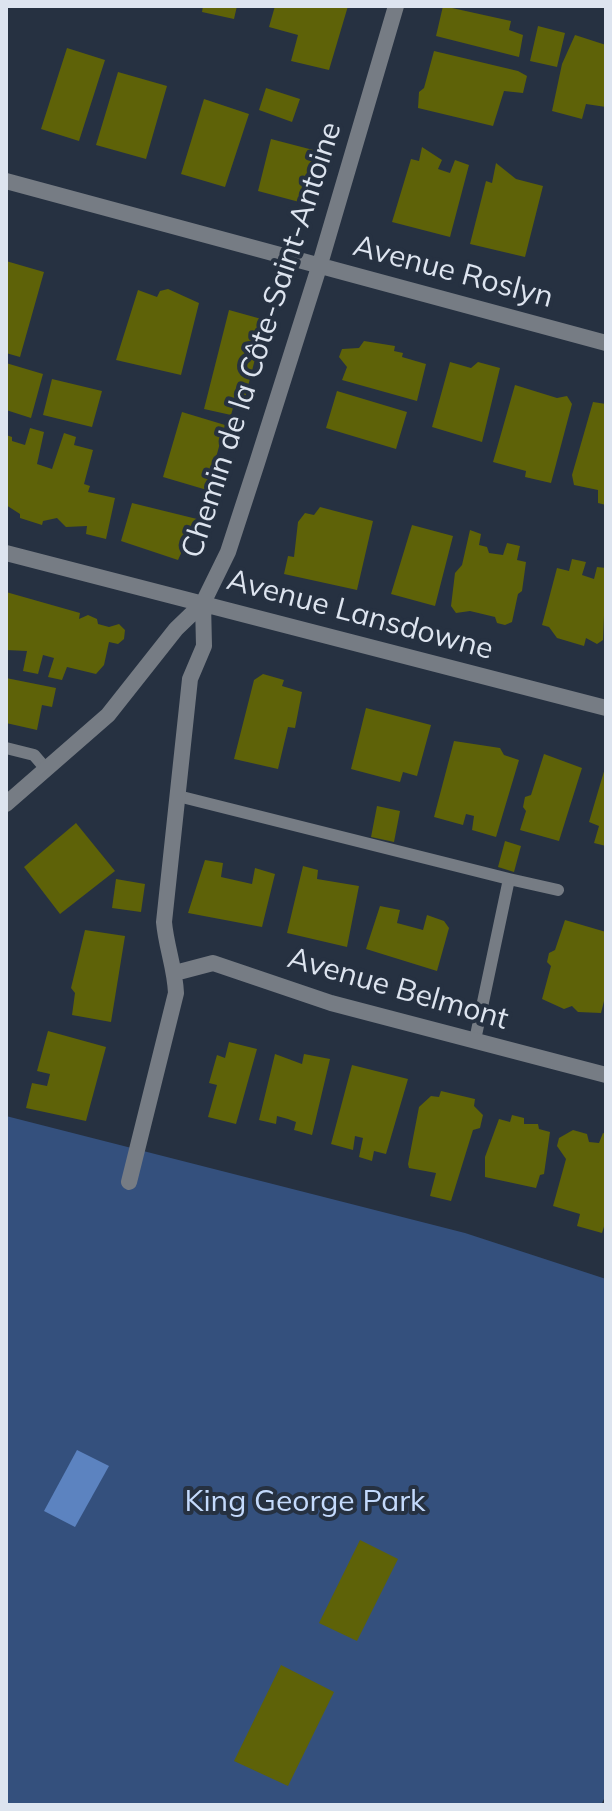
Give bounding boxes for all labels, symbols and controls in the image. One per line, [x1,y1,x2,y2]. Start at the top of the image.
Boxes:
street label: Chemin de la Côte-Saint-Antoine [174,118,350,562]
street label: Avenue Roslyn [349,228,557,316]
street label: Avenue Lansdowne [223,562,497,668]
street label: Avenue Belmont [284,940,512,1038]
park label: King George Park [184,1484,426,1520]

